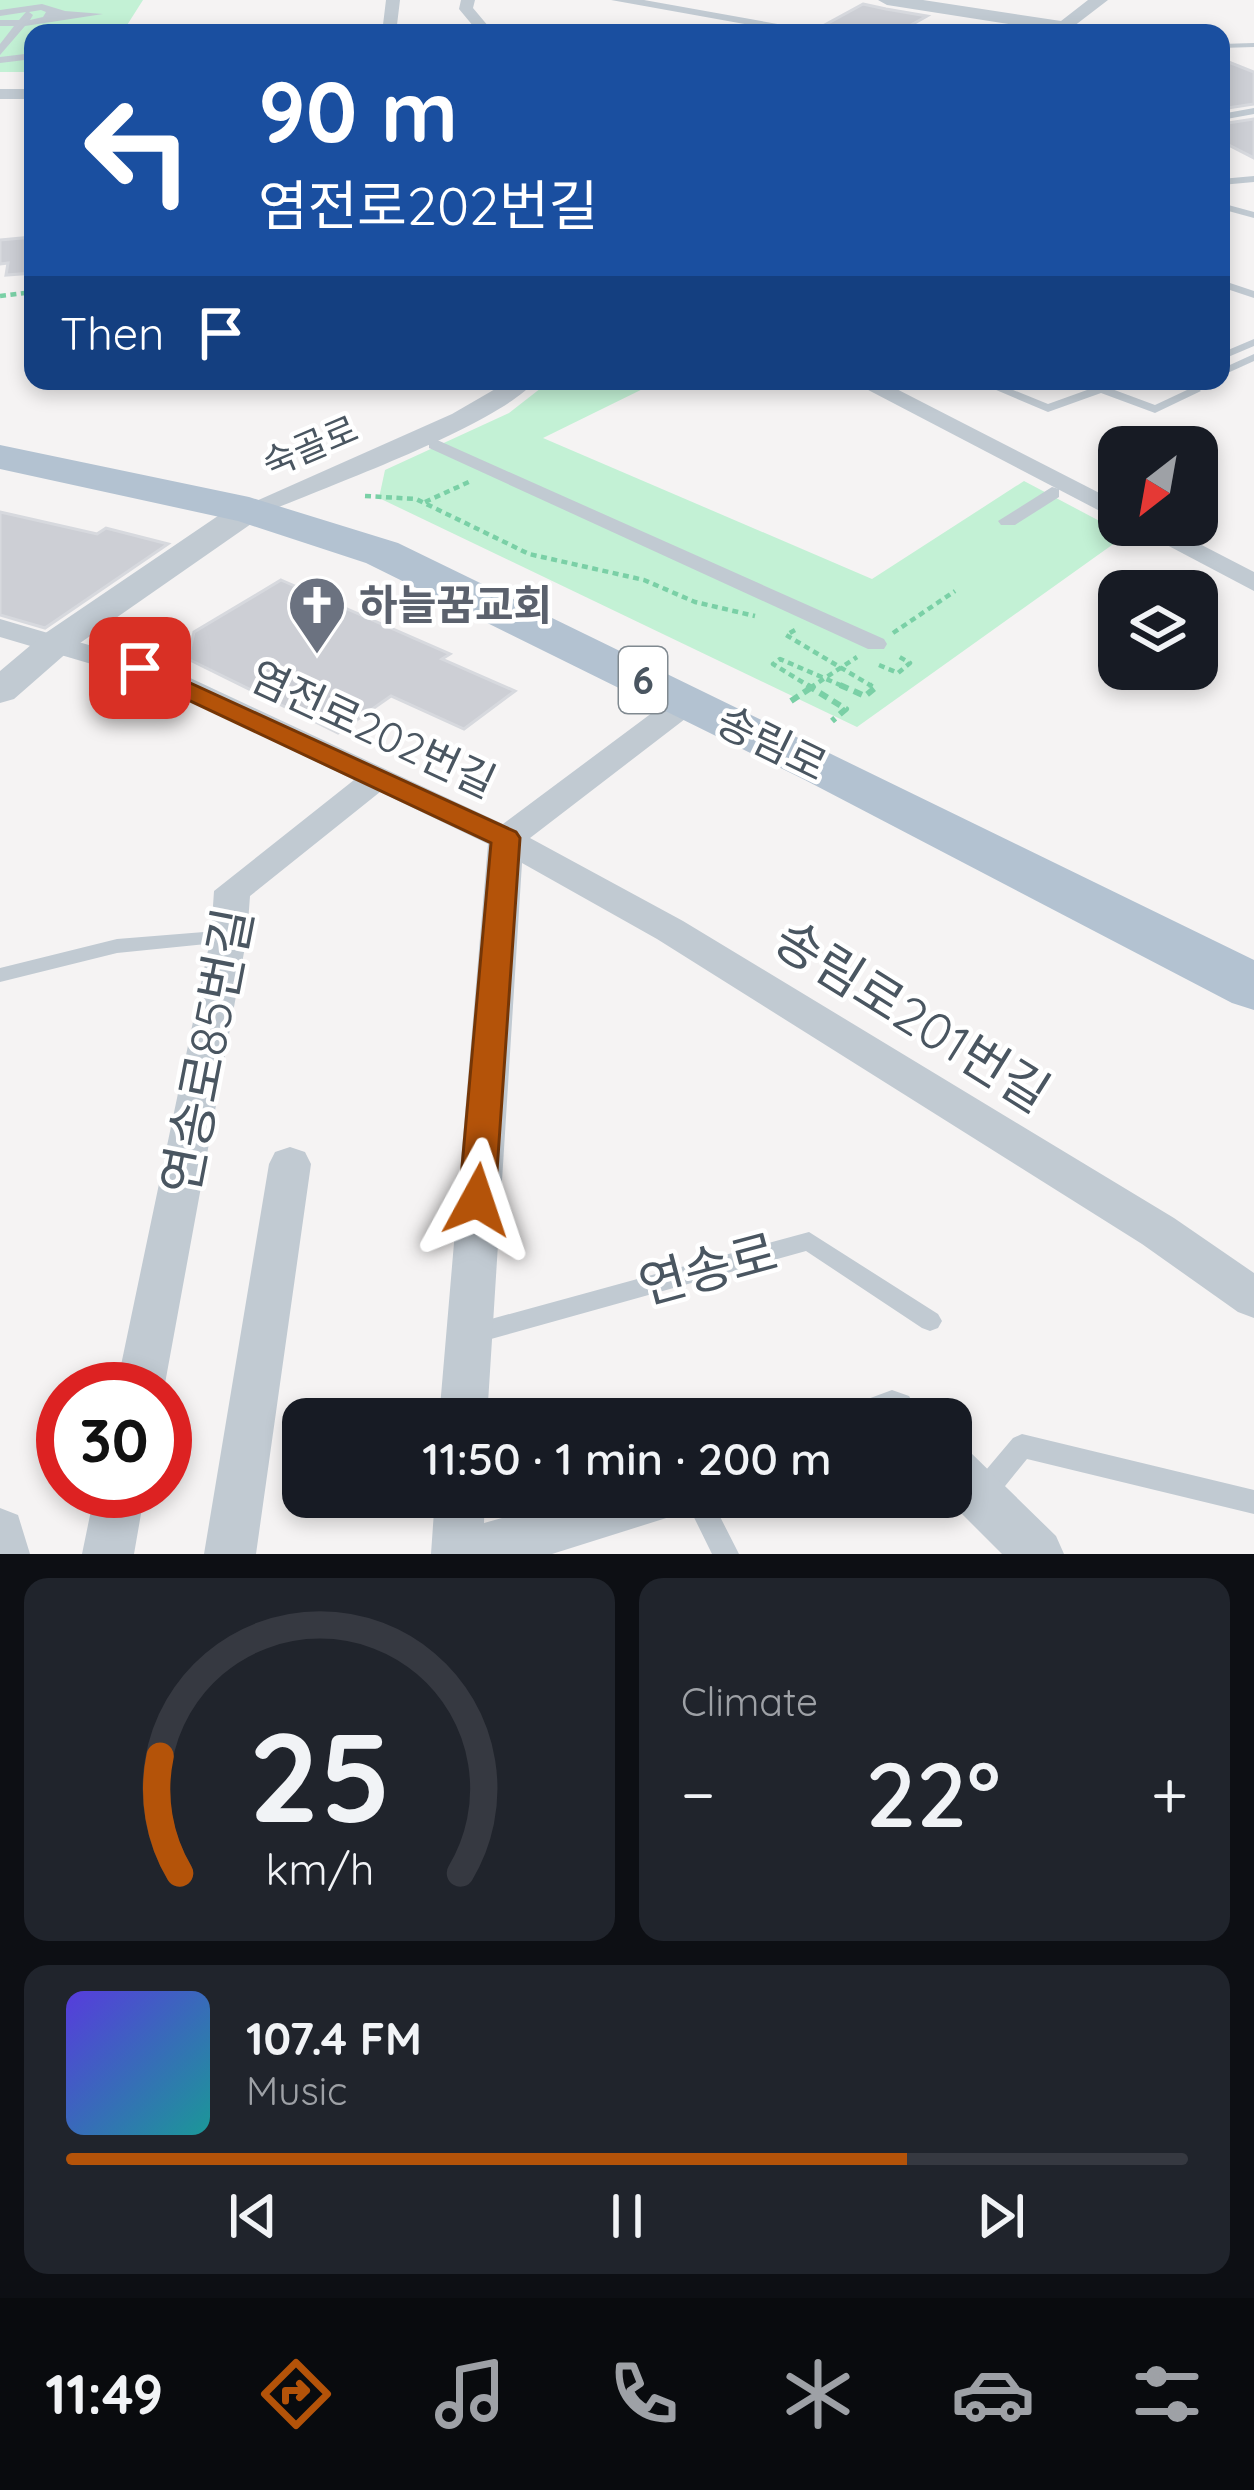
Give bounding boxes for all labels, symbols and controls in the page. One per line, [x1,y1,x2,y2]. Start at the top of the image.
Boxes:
text: 90 m [258,58,458,163]
icon: left [60,72,216,228]
text: 염전로202번길 [258,171,598,239]
icon: arrive [188,300,254,366]
text: Then [60,305,164,361]
street label: 숙골로 [255,405,364,486]
north arrow [1098,426,1218,546]
map controls [1098,426,1218,690]
button: layers [1098,570,1218,690]
church icon: 하늘꿈교회 [286,574,348,656]
place label: 하늘꿈교회 [359,578,552,631]
pin [89,617,191,719]
icon: arrive [107,635,173,701]
road number: 6 [619,647,667,713]
street label: 염전로202번길 [242,649,504,809]
street label: 송림로 [709,693,836,792]
street label: 연송로85번길 [147,902,265,1199]
street label: 송림로201번길 [763,905,1062,1125]
position arrow [414,1137,540,1263]
street label: 연송로 [631,1219,784,1317]
speed limit sign: 30 [36,1362,192,1518]
text: 11:50 · 1 min · 200 m [422,1430,832,1486]
text: Climate [681,1677,818,1726]
text: 25 [248,1697,391,1853]
text: 22° [866,1737,1001,1850]
text: − [681,1752,715,1835]
text: + [1151,1752,1188,1835]
text: km/h [265,1841,374,1895]
text: 107.4 FM [246,2010,422,2066]
text: Music [246,2066,347,2115]
icon: previous [220,2183,286,2249]
icon: pause [594,2183,660,2249]
icon: next [968,2183,1034,2249]
icon: directions [254,2352,338,2436]
icon: music [428,2352,512,2436]
icon: phone [602,2352,686,2436]
icon: climate [776,2352,860,2436]
icon: car [951,2352,1035,2436]
icon: filters [1125,2352,1209,2436]
text: 11:49 [45,2360,163,2428]

